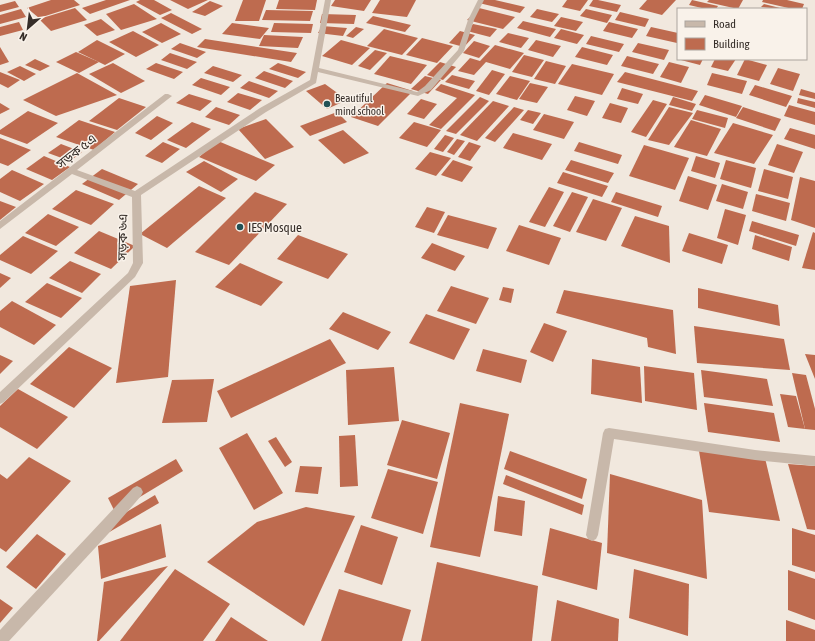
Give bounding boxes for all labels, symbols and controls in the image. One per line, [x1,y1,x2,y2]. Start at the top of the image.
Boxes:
north arrow [8,8,48,48]
legend [677,8,807,60]
text: Road [713,17,736,31]
text: N [18,30,29,44]
text: Building [713,37,751,51]
place label: Beautiful mind school [335,92,384,117]
marker: Beautiful mind school [322,99,332,109]
street label: সড়ক ৫এ [52,131,99,172]
street label: সড়ক ৬এ [115,213,130,262]
place label: IES Mosque [248,220,302,235]
marker: IES Mosque [235,222,245,232]

